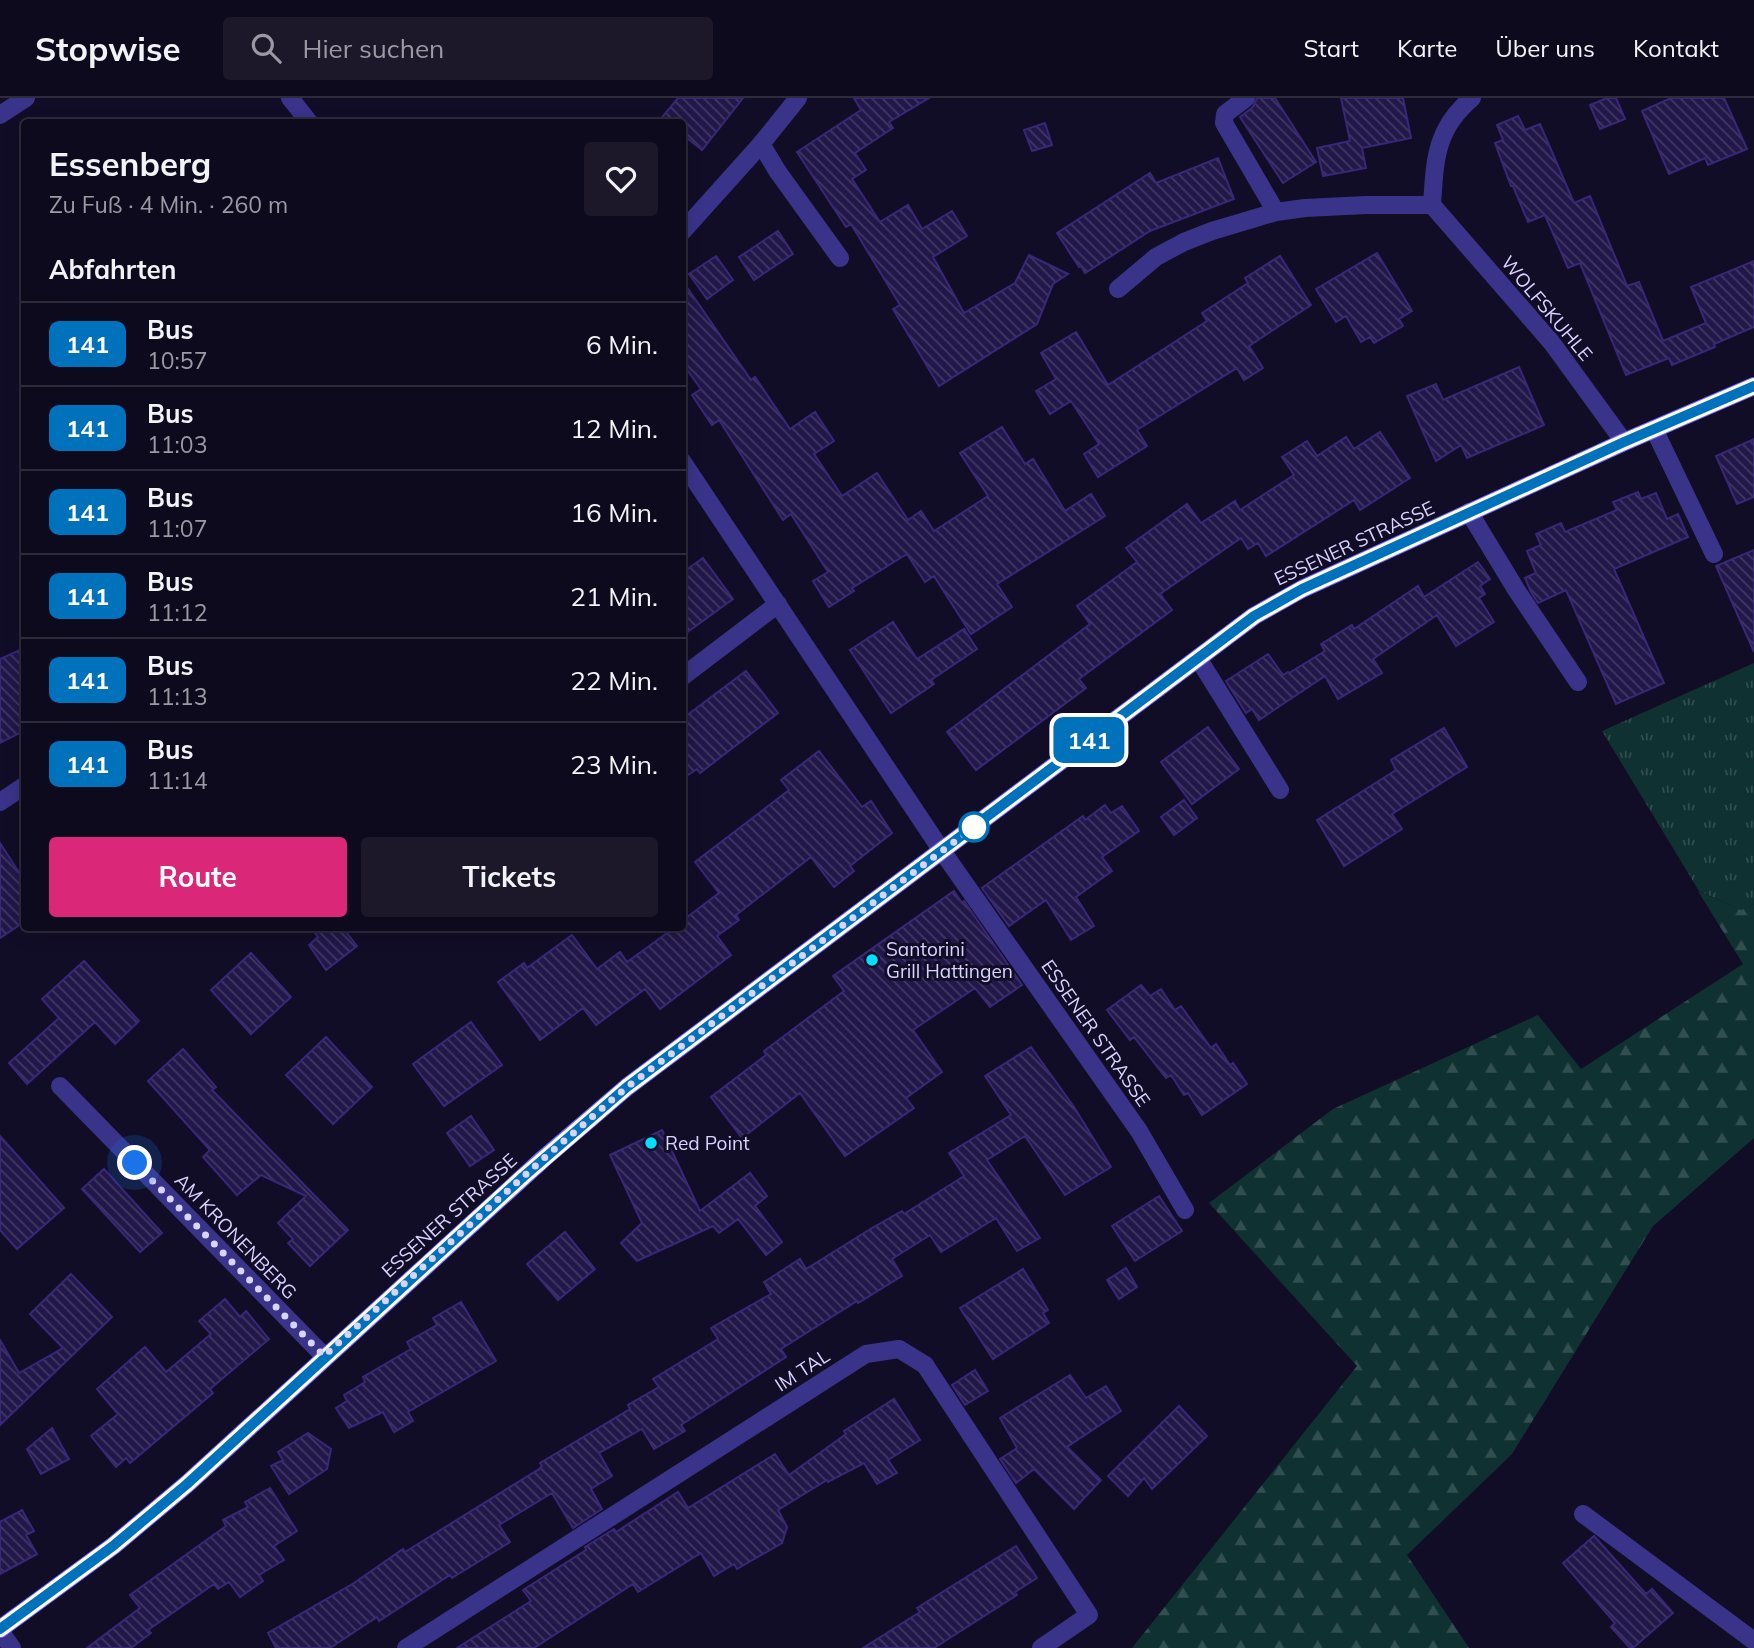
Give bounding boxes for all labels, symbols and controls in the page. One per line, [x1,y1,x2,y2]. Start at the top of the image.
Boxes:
search box [223,17,713,80]
text: Stopwise [35,28,181,69]
icon: search [247,29,285,67]
text: Hier suchen [303,32,444,65]
text: Start [1303,33,1359,63]
text: Karte [1397,33,1457,63]
text: Über uns [1495,33,1595,63]
text: Kontakt [1633,33,1719,63]
button: heart [584,142,658,216]
text: Essenberg [49,143,211,184]
text: Zu Fuß · 4 Min. · 260 m [49,190,288,219]
street label: WOLFSKUHLE [1496,251,1598,365]
text: Abfahrten [49,253,176,286]
text: Bus [147,313,193,346]
text: 6 Min. [586,328,658,361]
text: 141 [66,329,109,359]
text: 10:57 [147,346,207,375]
text: Bus [147,397,193,430]
text: 12 Min. [570,412,658,445]
text: 141 [66,413,109,443]
text: 11:03 [147,430,207,459]
text: Bus [147,481,193,514]
street label: ESSENER STRASSE [1270,495,1438,591]
text: 16 Min. [570,496,658,529]
text: 141 [66,497,109,527]
text: 11:07 [147,514,207,543]
text: Bus [147,565,193,598]
text: 21 Min. [570,580,658,613]
text: 141 [66,581,109,611]
text: 11:12 [147,598,207,627]
text: Bus [147,649,193,682]
text: 22 Min. [570,664,658,697]
text: 141 [66,665,109,695]
text: 11:13 [147,682,207,711]
line badge: 141 [1049,717,1129,763]
text: 141 [1067,725,1111,755]
text: Bus [147,733,193,766]
text: 23 Min. [570,748,658,781]
text: 141 [66,749,109,779]
text: 11:14 [147,766,207,795]
unlabelled marker [959,812,989,842]
button: Route [49,837,347,917]
button: Tickets [361,837,658,917]
place label: Santorini Grill Hattingen [886,937,1013,983]
marker: Santorini Grill Hattingen [864,952,880,968]
street label: ESSENER STRASSE [1036,955,1156,1111]
place label: Red Point [665,1131,750,1155]
marker: Red Point [643,1135,659,1151]
your location [117,1145,152,1180]
street label: ESSENER STRASSE [376,1148,522,1282]
street label: AM KRONENBERG [170,1168,302,1304]
street label: IM TAL [770,1343,834,1397]

